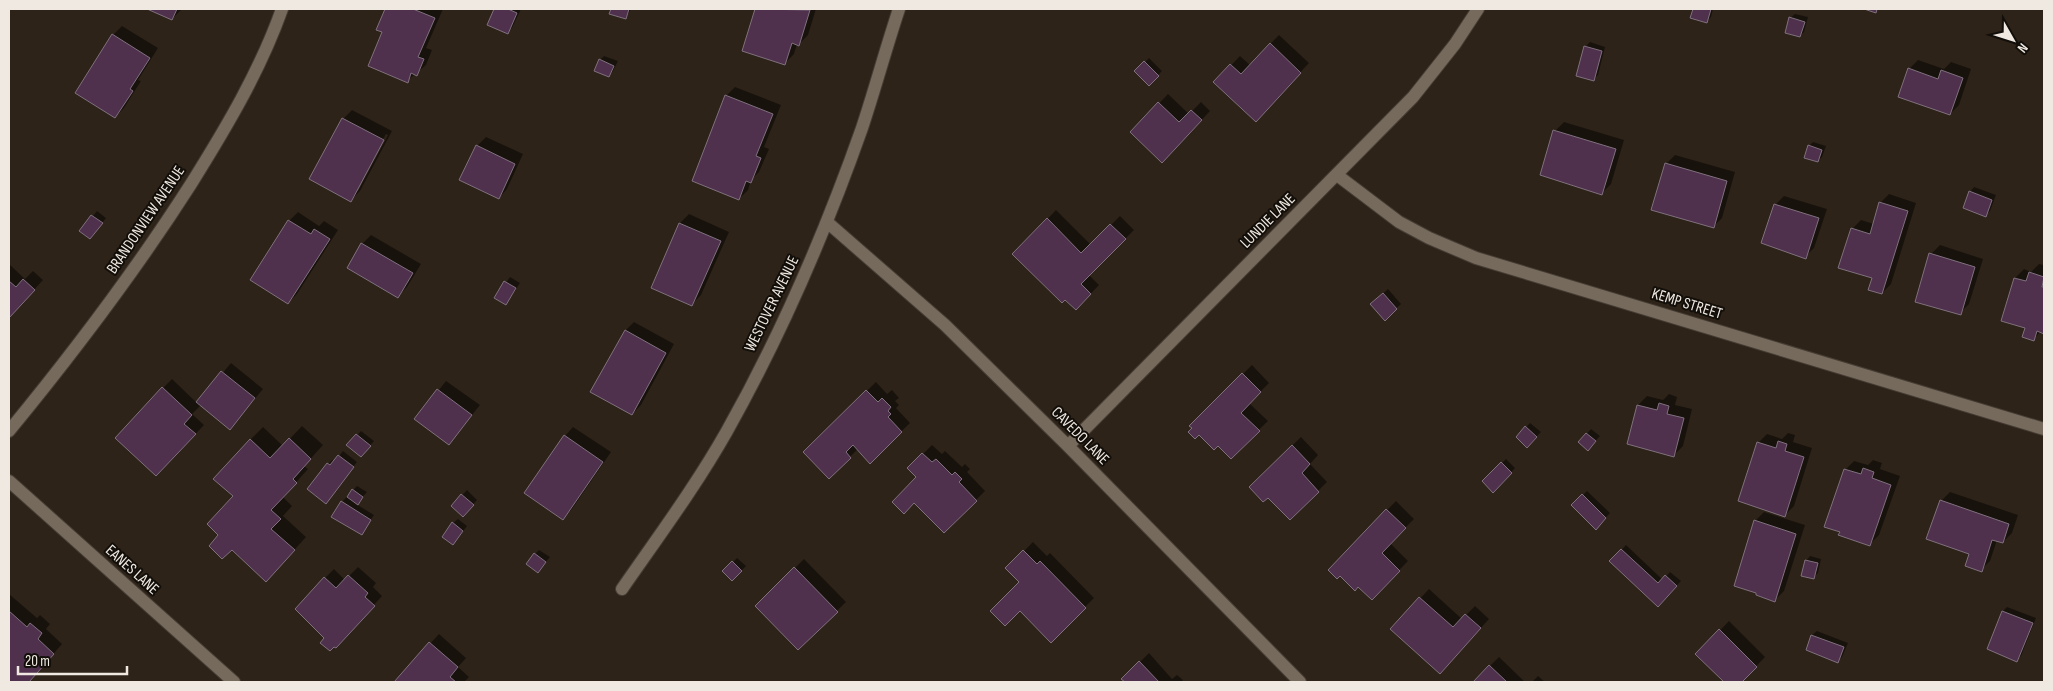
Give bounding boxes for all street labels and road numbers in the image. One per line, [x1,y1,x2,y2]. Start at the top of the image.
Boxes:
street label: BRANDONVIEW AVENUE [103,162,189,278]
street label: LUNDIE LANE [1237,190,1299,252]
street label: WESTOVER AVENUE [741,253,803,355]
street label: KEMP STREET [1649,284,1725,324]
street label: CAVEDO LANE [1047,403,1113,469]
street label: EANES LANE [101,541,163,599]

